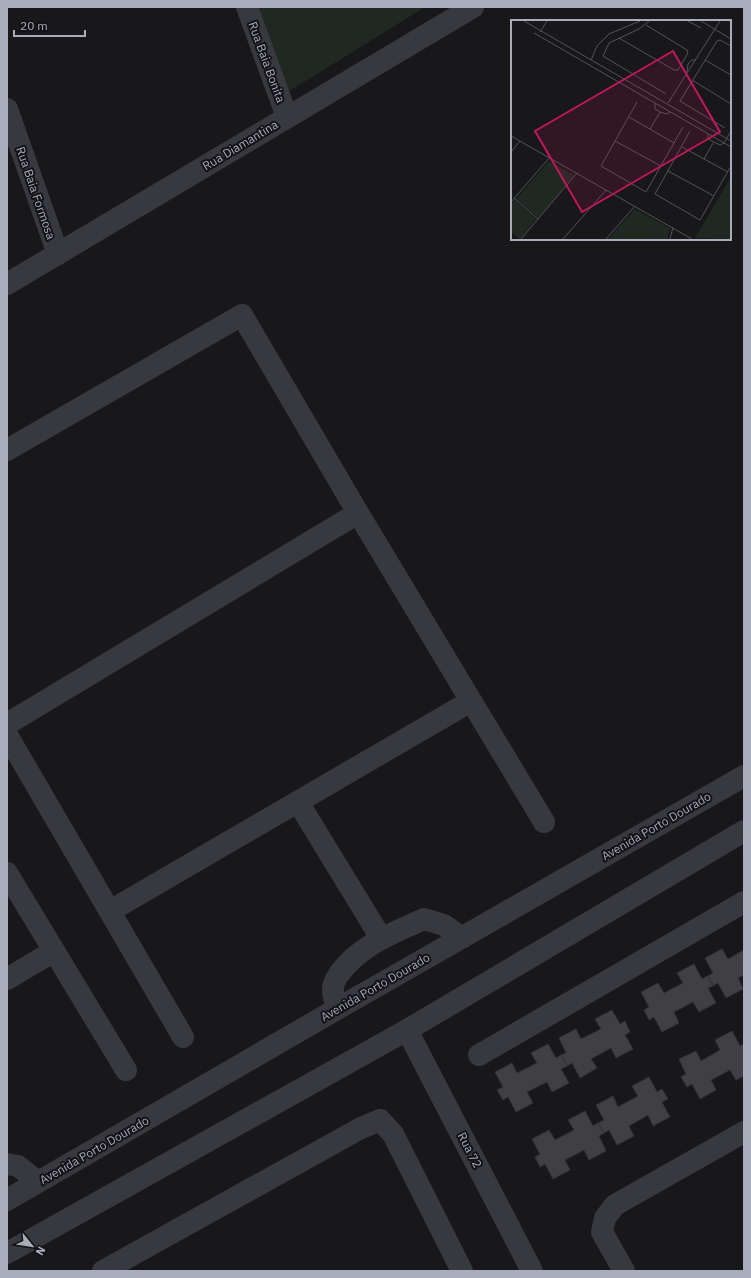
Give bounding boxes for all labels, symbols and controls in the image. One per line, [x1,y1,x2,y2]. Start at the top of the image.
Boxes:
scale bar [14,12,85,38]
text: 20 m [20,18,48,33]
street label: Rua Baia Bonita [245,19,289,105]
inset map [511,20,731,240]
street label: Rua Diamantina [200,116,281,173]
street label: Rua Baia Formosa [13,145,59,242]
street label: Avenida Porto Dourado [599,788,714,863]
street label: Avenida Porto Dourado [318,949,433,1024]
street label: Avenida Porto Dourado [37,1112,152,1187]
street label: Rua 72 [455,1130,485,1170]
north arrow [12,1226,52,1266]
text: N [33,1244,49,1258]

